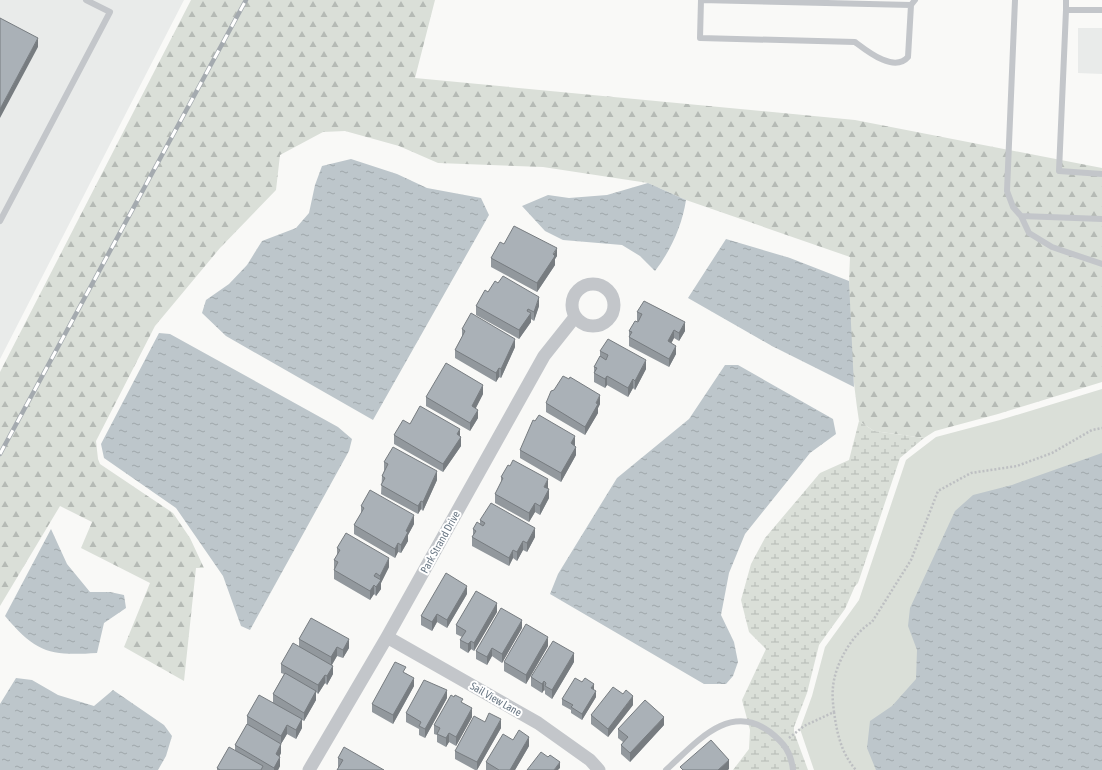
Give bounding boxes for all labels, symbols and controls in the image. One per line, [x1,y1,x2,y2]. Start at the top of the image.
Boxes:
street label: Park Strand Drive [418,509,462,575]
street label: Sail View Lane [468,679,524,719]

